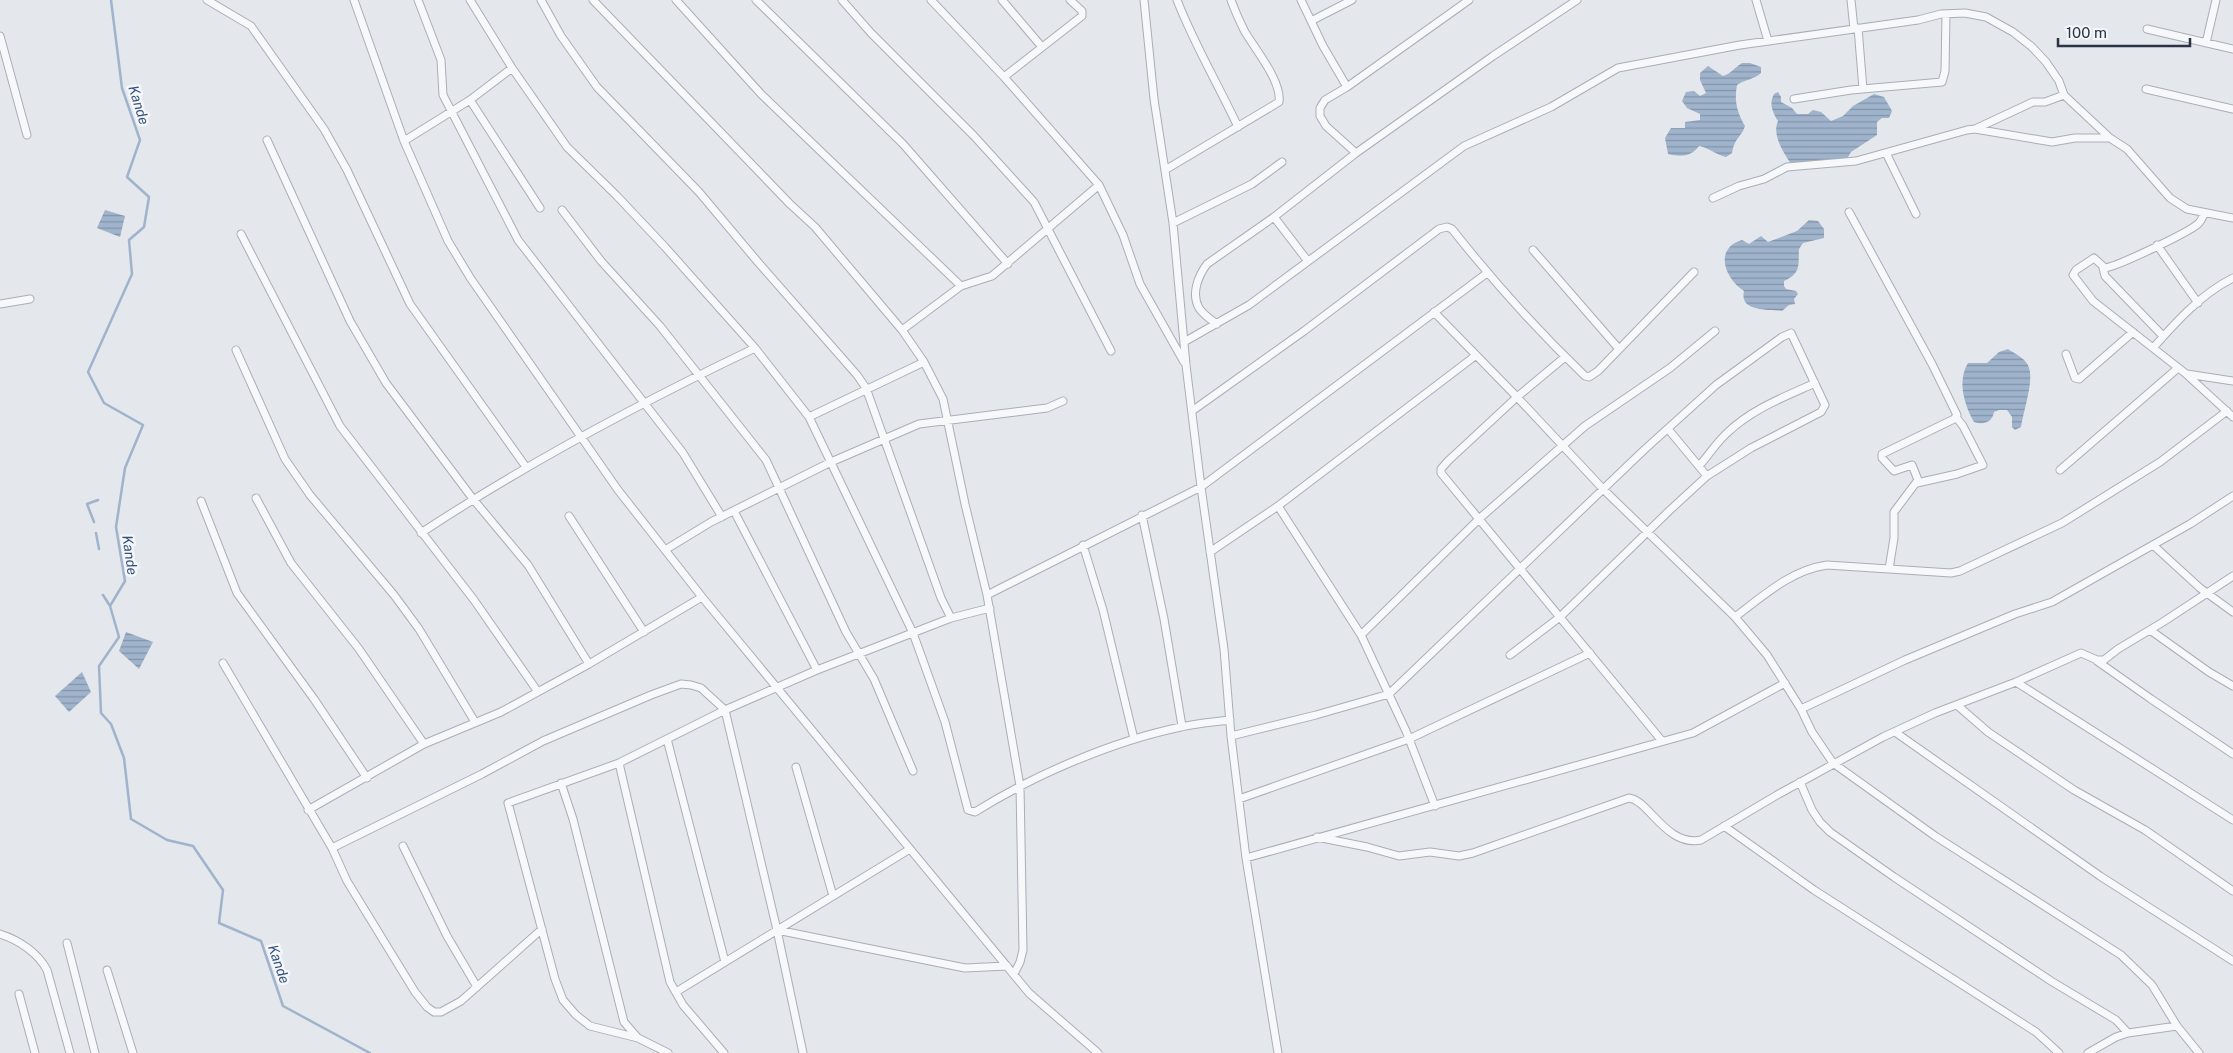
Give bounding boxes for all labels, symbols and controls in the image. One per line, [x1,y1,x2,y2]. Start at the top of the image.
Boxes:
scale bar [2058,15,2190,47]
text: 100 m [2066,24,2107,41]
water label: Kande [125,84,153,127]
water label: Kande [119,534,141,576]
water label: Kande [265,942,293,986]

